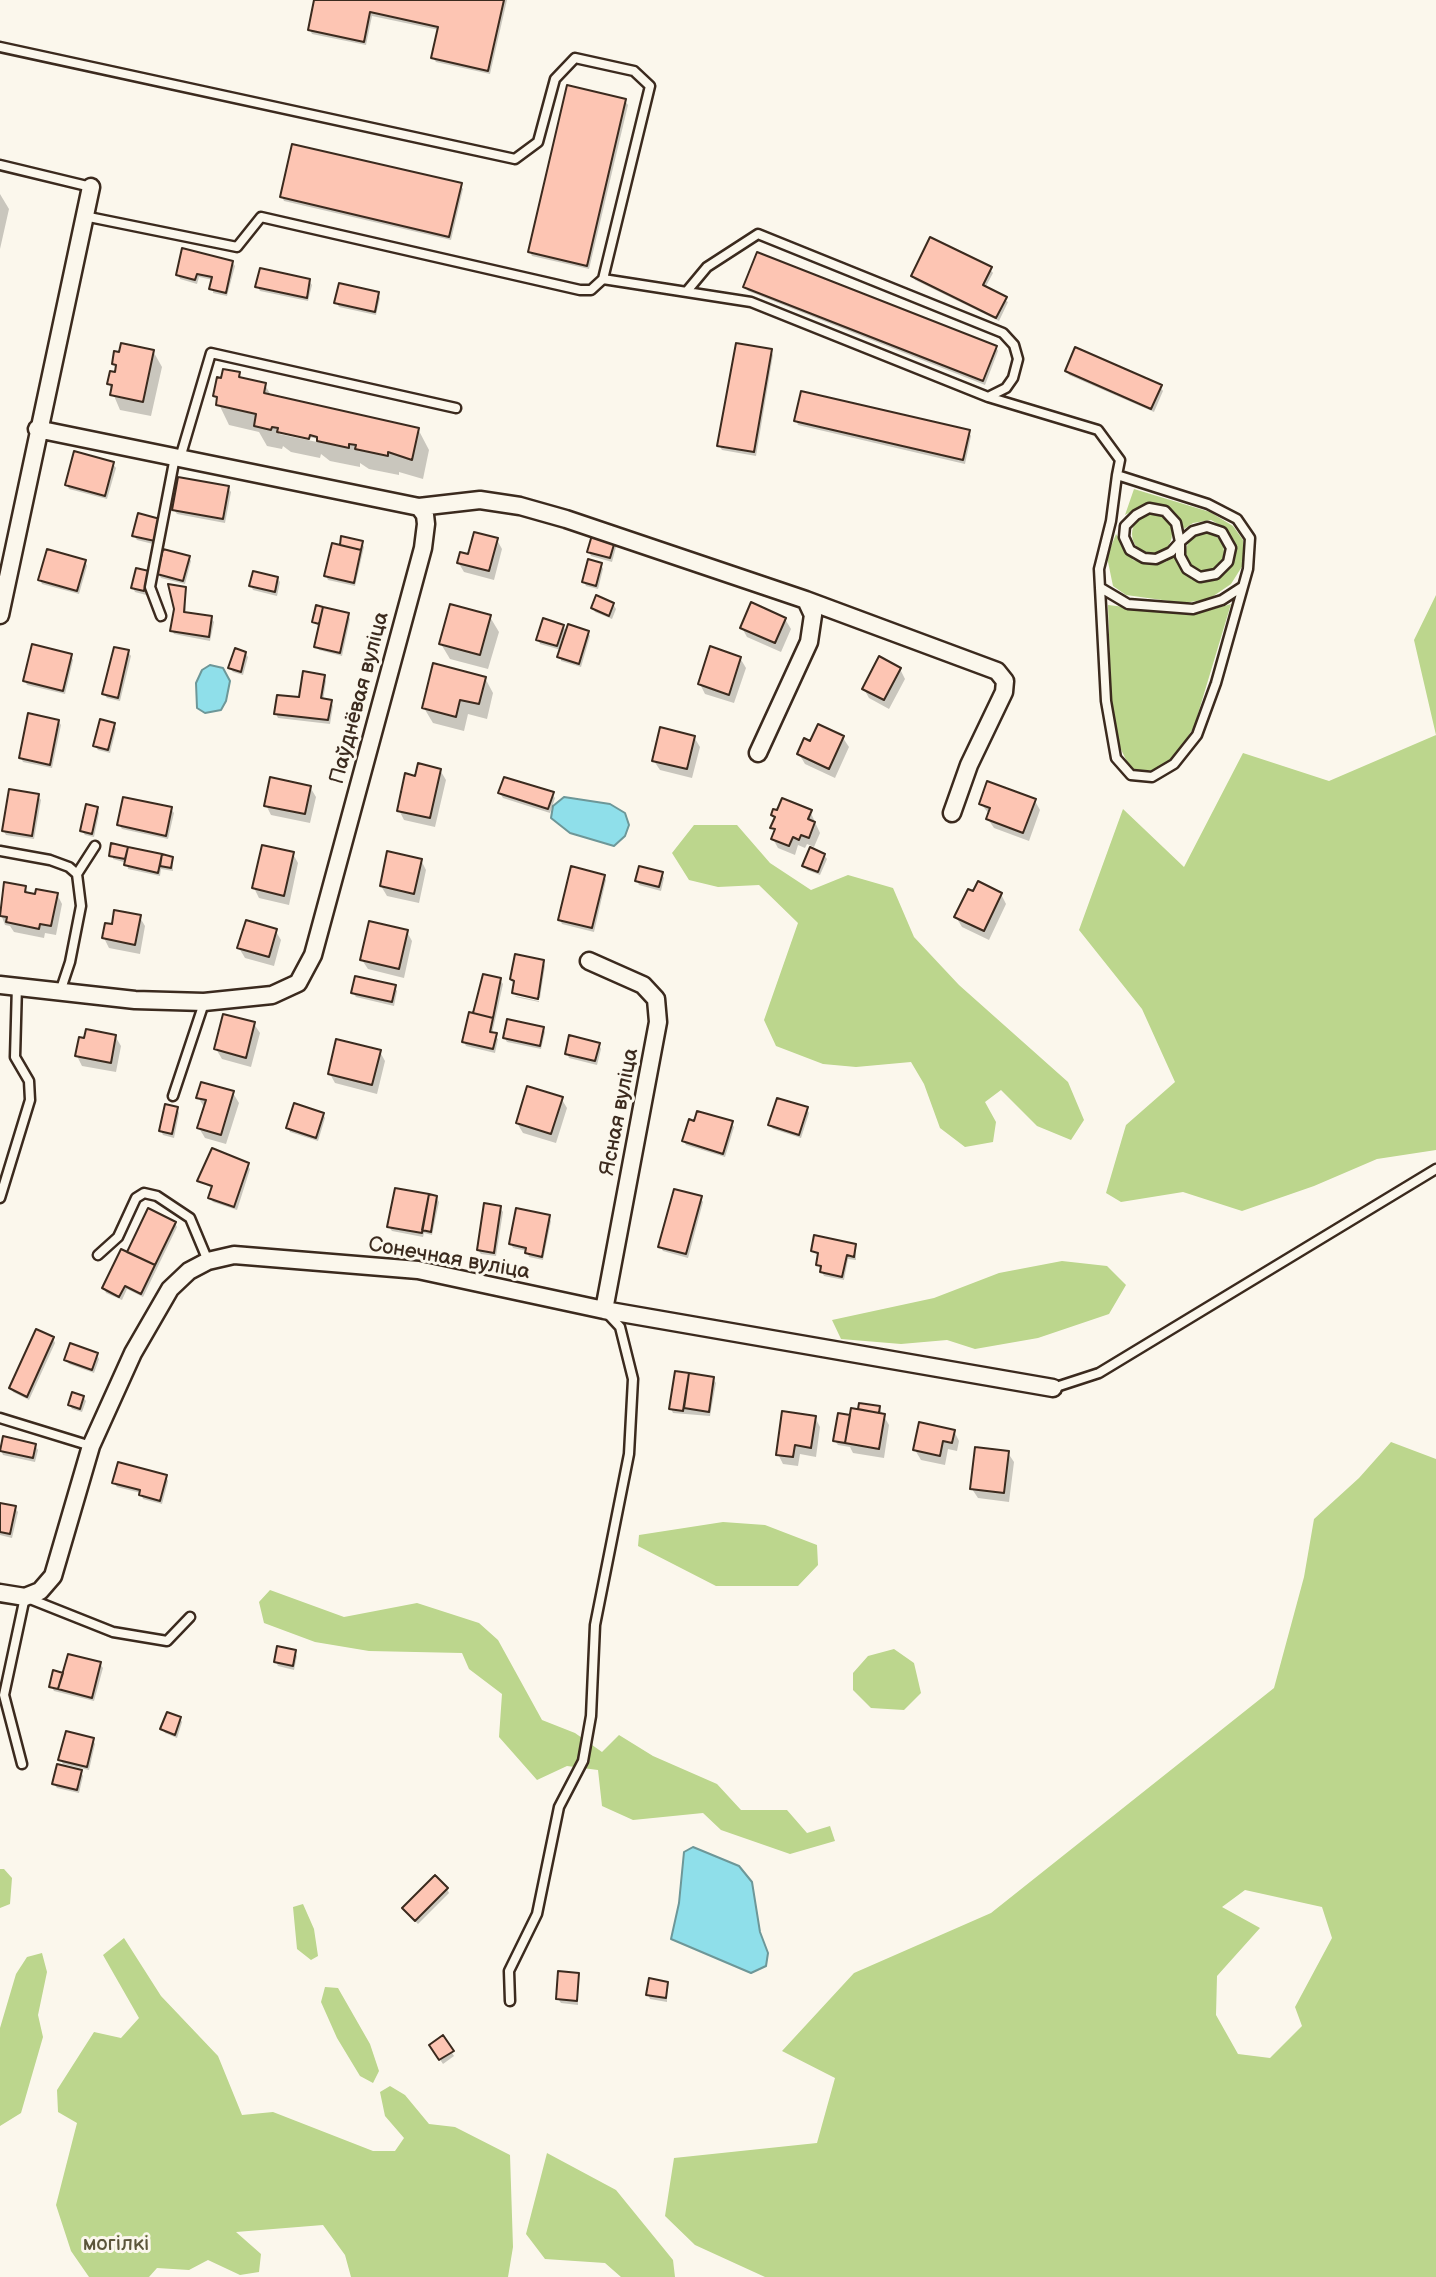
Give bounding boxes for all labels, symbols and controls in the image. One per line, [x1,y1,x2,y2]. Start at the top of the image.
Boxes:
street label: Паўднёвая вуліца [325,609,395,787]
street label: Ясная вуліца [595,1046,645,1178]
street label: Сонечная вуліца [366,1232,532,1286]
park label: могілкі [83,2232,149,2258]

